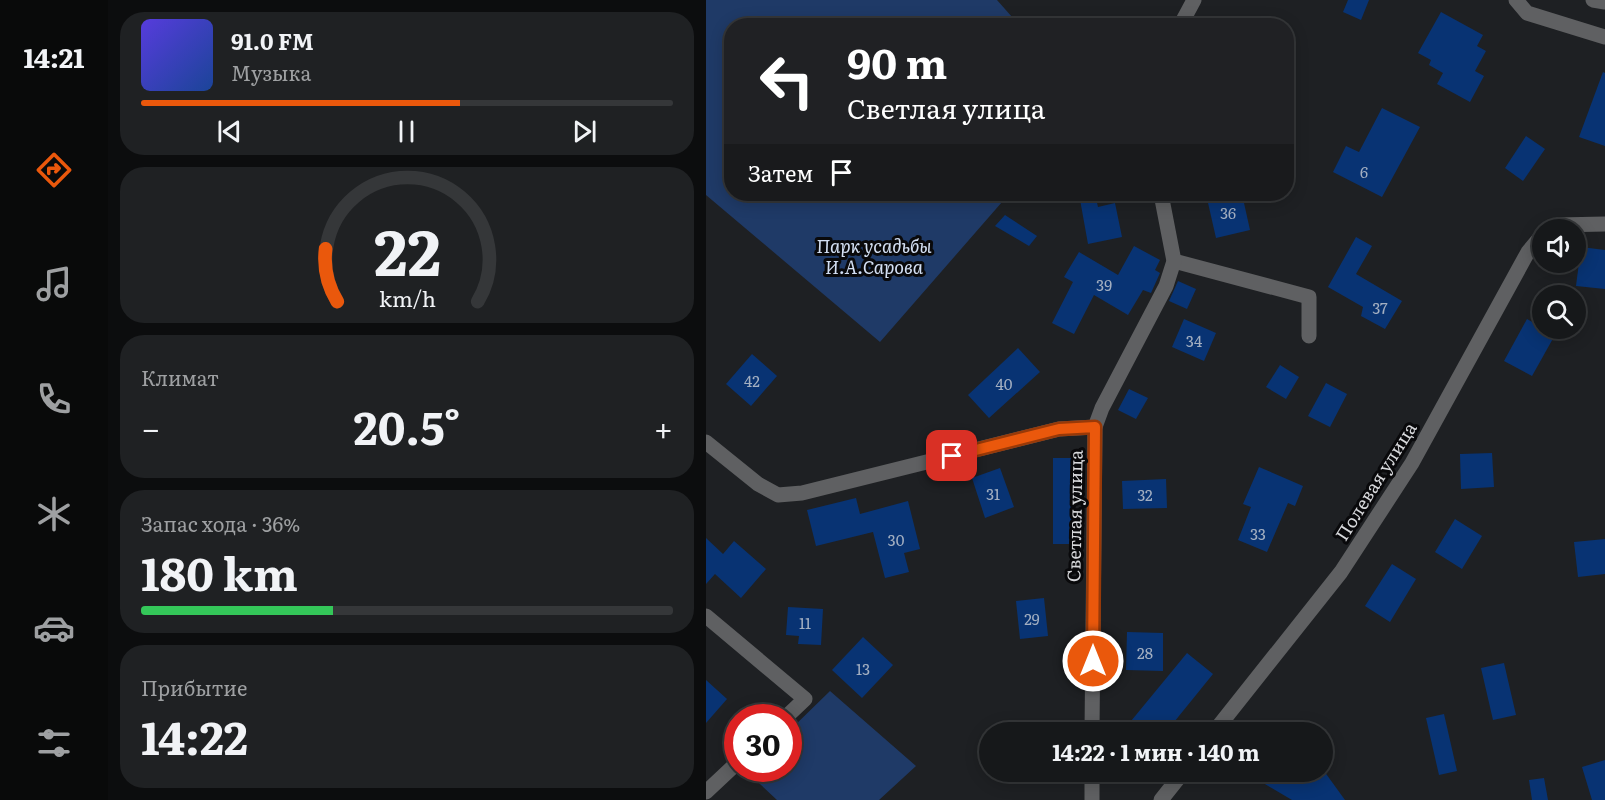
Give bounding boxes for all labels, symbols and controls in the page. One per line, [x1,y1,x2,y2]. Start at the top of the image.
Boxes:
text: 91.0 FM [231,24,314,57]
text: 90 m [847,30,947,92]
text: 14:21 [24,36,84,76]
icon: left [748,42,826,120]
text: Музыка [231,57,311,87]
text: Светлая улица [847,87,1045,127]
icon: previous [213,115,246,148]
icon: pause [390,115,423,148]
icon: next [568,115,601,148]
icon: directions [33,149,75,191]
text: Затем [748,156,813,189]
icon: arrive [825,156,858,189]
house number: 6 [1360,160,1368,183]
house number: 36 [1220,201,1236,224]
text: 22 [373,203,441,295]
map controls [1532,219,1586,339]
button: sound [1532,219,1586,273]
park label: Парк усадьбы И.А.Сарова [816,232,932,280]
icon: music [33,263,75,305]
house number: 39 [1096,273,1112,296]
text: km/h [378,282,436,314]
button: search [1532,285,1586,339]
house number: 37 [1372,296,1388,319]
house number: 34 [1186,329,1202,352]
text: Климат [141,362,219,392]
house number: 42 [744,369,760,392]
house number: 40 [996,372,1013,395]
icon: phone [33,378,75,420]
text: 20.5° [353,392,461,459]
text: − [141,402,160,451]
text: + [654,402,673,451]
street label: Полевая улица [1328,416,1423,546]
pin [926,430,977,481]
icon: arrive [935,439,968,472]
street label: Светлая улица [1059,449,1089,582]
house number: 31 [986,482,1000,505]
house number: 32 [1137,483,1153,506]
icon: climate [33,493,75,535]
text: Запас хода · 36% [141,508,300,538]
house number: 33 [1250,522,1266,545]
house number: 30 [888,528,905,551]
text: 180 km [141,538,298,605]
icon: car [33,607,75,649]
house number: 29 [1024,607,1040,630]
house number: 11 [799,611,811,634]
position arrow [1061,629,1125,693]
house number: 28 [1137,641,1153,664]
house number: 13 [856,657,870,680]
text: Прибытие [141,672,247,702]
text: 14:22 [141,702,248,769]
speed limit sign: 30 [724,704,802,782]
icon: filters [33,722,75,764]
text: 14:22 · 1 мин · 140 m [1052,735,1260,768]

